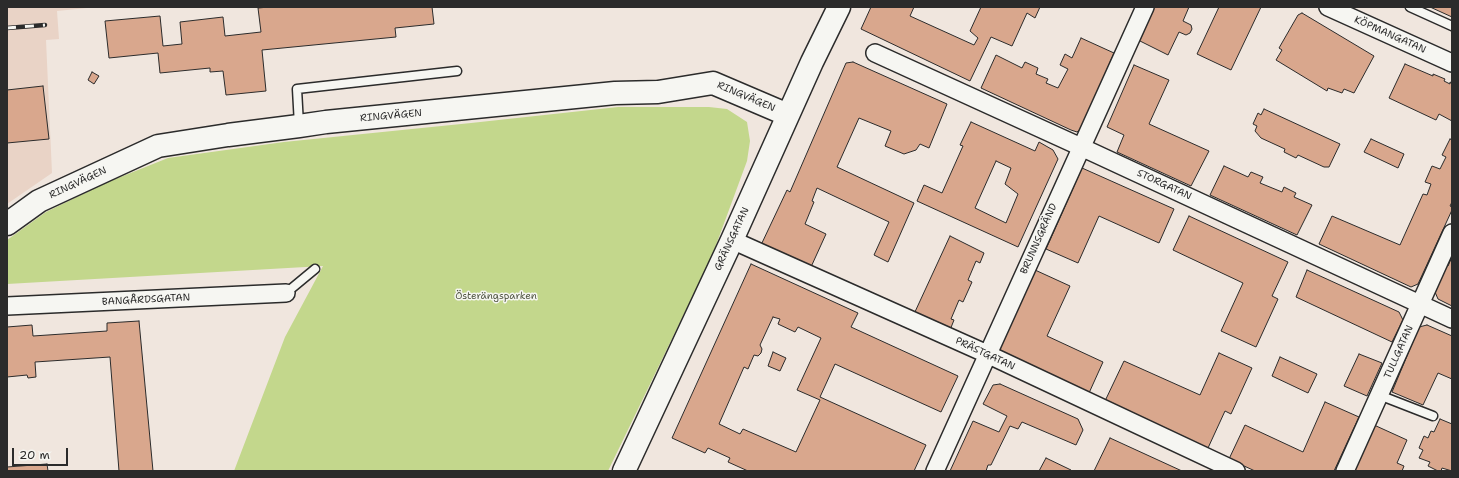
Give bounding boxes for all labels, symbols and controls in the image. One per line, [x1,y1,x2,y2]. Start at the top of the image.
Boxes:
street label: KÖPMANGATAN [1352,14,1428,56]
street label: RINGVÄGEN [715,79,777,115]
street label: RINGVÄGEN [360,107,422,125]
street label: RINGVÄGEN [47,164,109,202]
street label: STORGATAN [1135,167,1193,203]
street label: BRUNNSGRÄND [1018,202,1060,276]
street label: GRÄNSGATAN [712,205,752,273]
park label: Österängsparken [455,290,537,302]
street label: BANGÅRDSGATAN [101,292,191,308]
street label: TULLGATAN [1382,323,1416,381]
street label: PRÄSTGATAN [953,335,1017,373]
scale bar [14,440,70,466]
text: 20 m [19,447,50,463]

